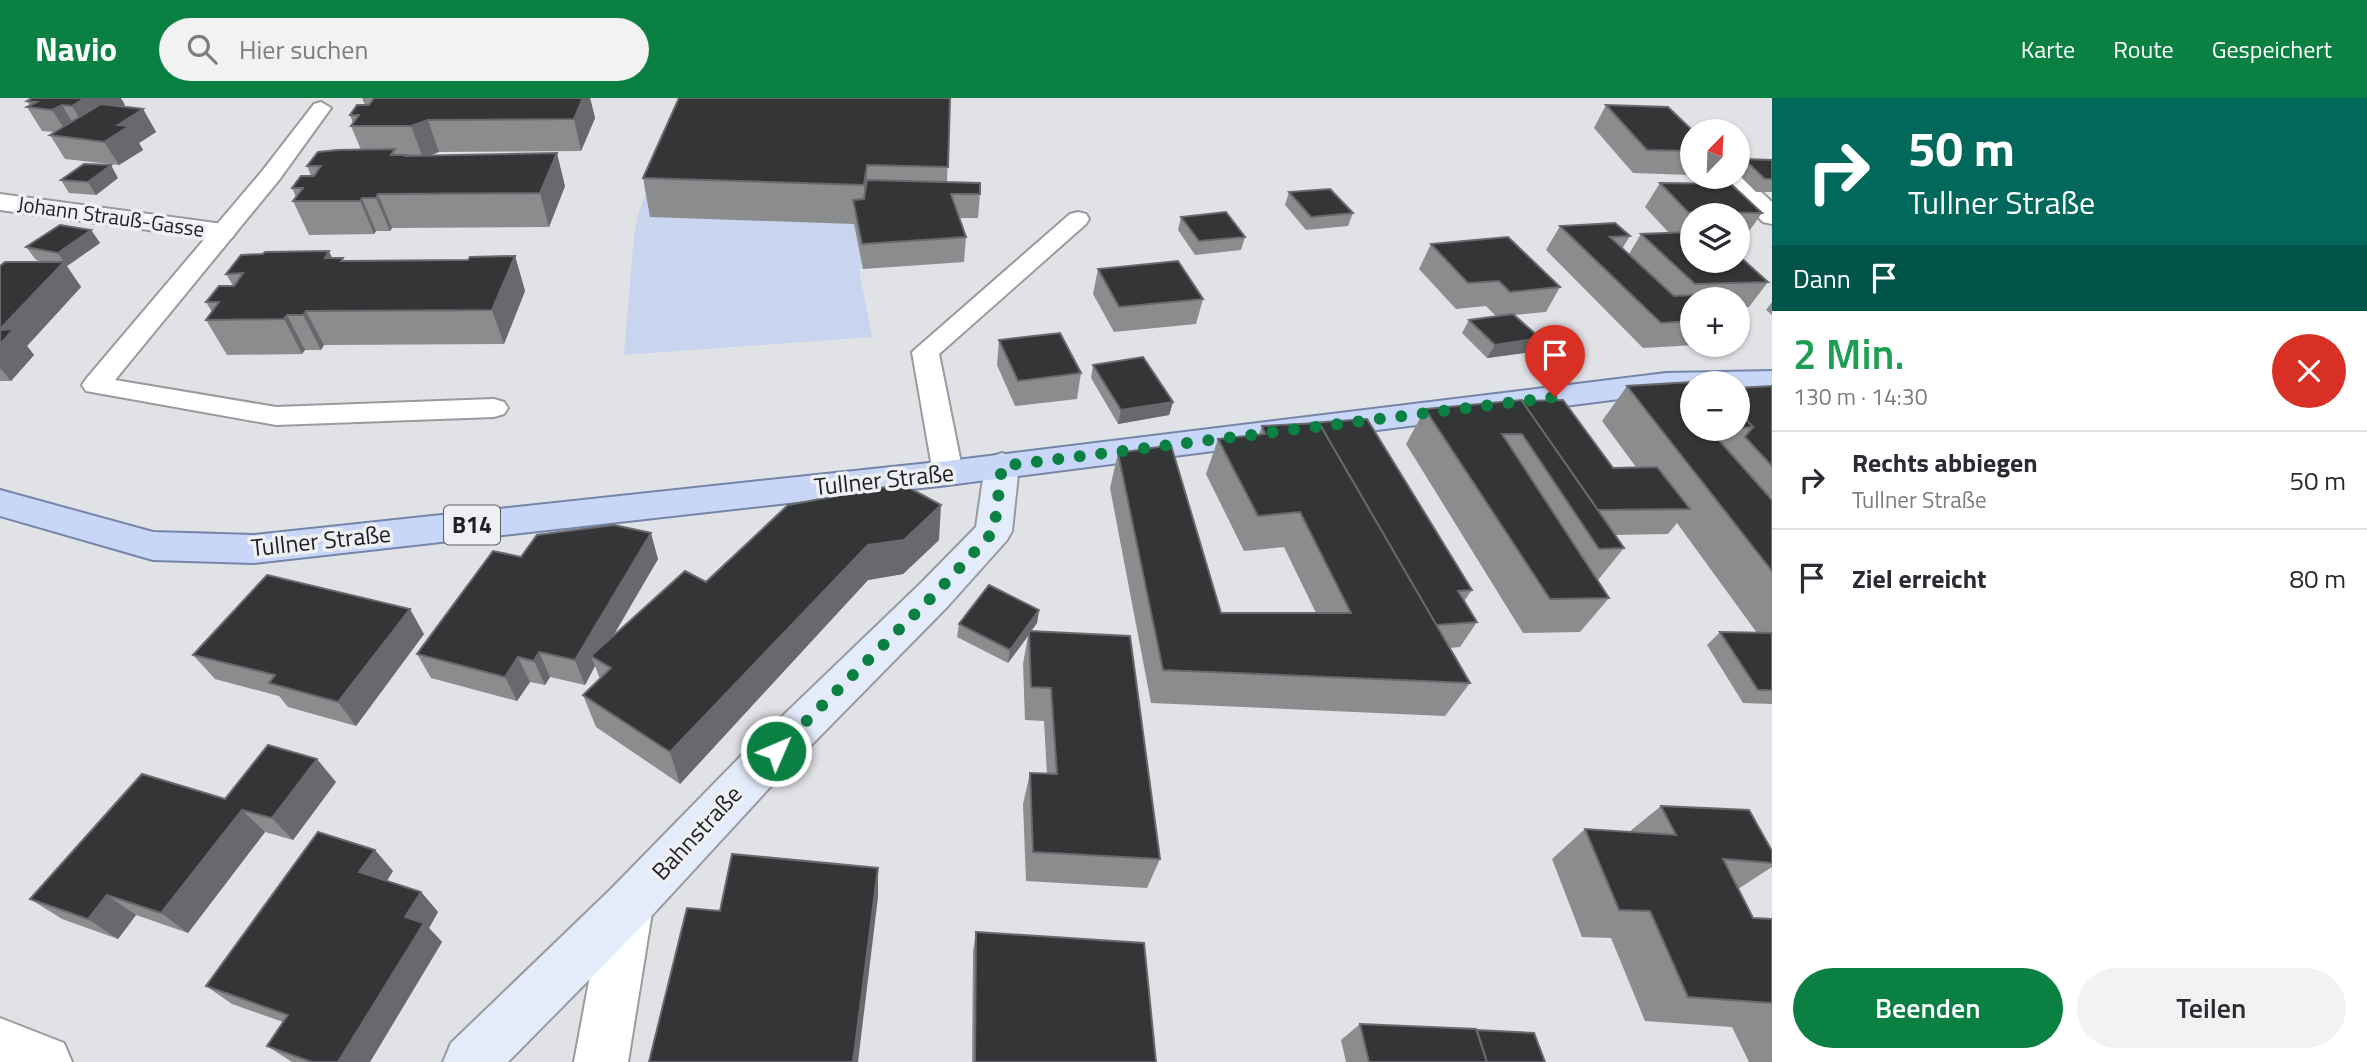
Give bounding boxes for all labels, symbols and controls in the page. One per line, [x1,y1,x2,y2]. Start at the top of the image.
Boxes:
search box [159,18,649,81]
text: Navio [35,24,117,74]
icon: search [183,30,221,68]
text: Hier suchen [239,30,368,69]
text: Karte [2021,31,2075,67]
text: Route [2113,31,2174,67]
text: Gespeichert [2212,31,2332,67]
text: 50 m [1908,110,2015,185]
north arrow [1680,119,1750,189]
map controls [1680,119,1750,441]
icon: right [1793,126,1884,217]
text: Tullner Straße [1908,178,2095,226]
street label: Johann Strauß-Gasse [16,187,207,245]
button: layers [1680,203,1750,273]
text: Dann [1793,259,1851,298]
icon: arrive [1865,259,1903,297]
button: + [1680,287,1750,357]
text: 2 Min. [1793,321,1905,385]
pin [1525,325,1585,397]
button: close [2272,334,2346,408]
icon: arrive [1536,336,1574,374]
button: − [1680,371,1750,441]
text: 130 m · 14:30 [1793,379,1928,414]
text: Rechts abbiegen [1852,443,2038,482]
street label: Tullner Straße [812,454,956,504]
icon: right [1793,461,1831,499]
text: 50 m [2289,461,2346,500]
text: Tullner Straße [1852,482,1987,517]
road number: B14 [444,506,500,544]
street label: Tullner Straße [249,515,393,565]
icon: arrive [1793,559,1831,597]
text: Ziel erreicht [1852,559,1987,598]
text: 80 m [2289,559,2346,598]
position arrow [739,714,813,788]
street label: Bahnstraße [643,777,750,888]
button: Beenden [1793,968,2063,1048]
button: Teilen [2077,968,2346,1048]

